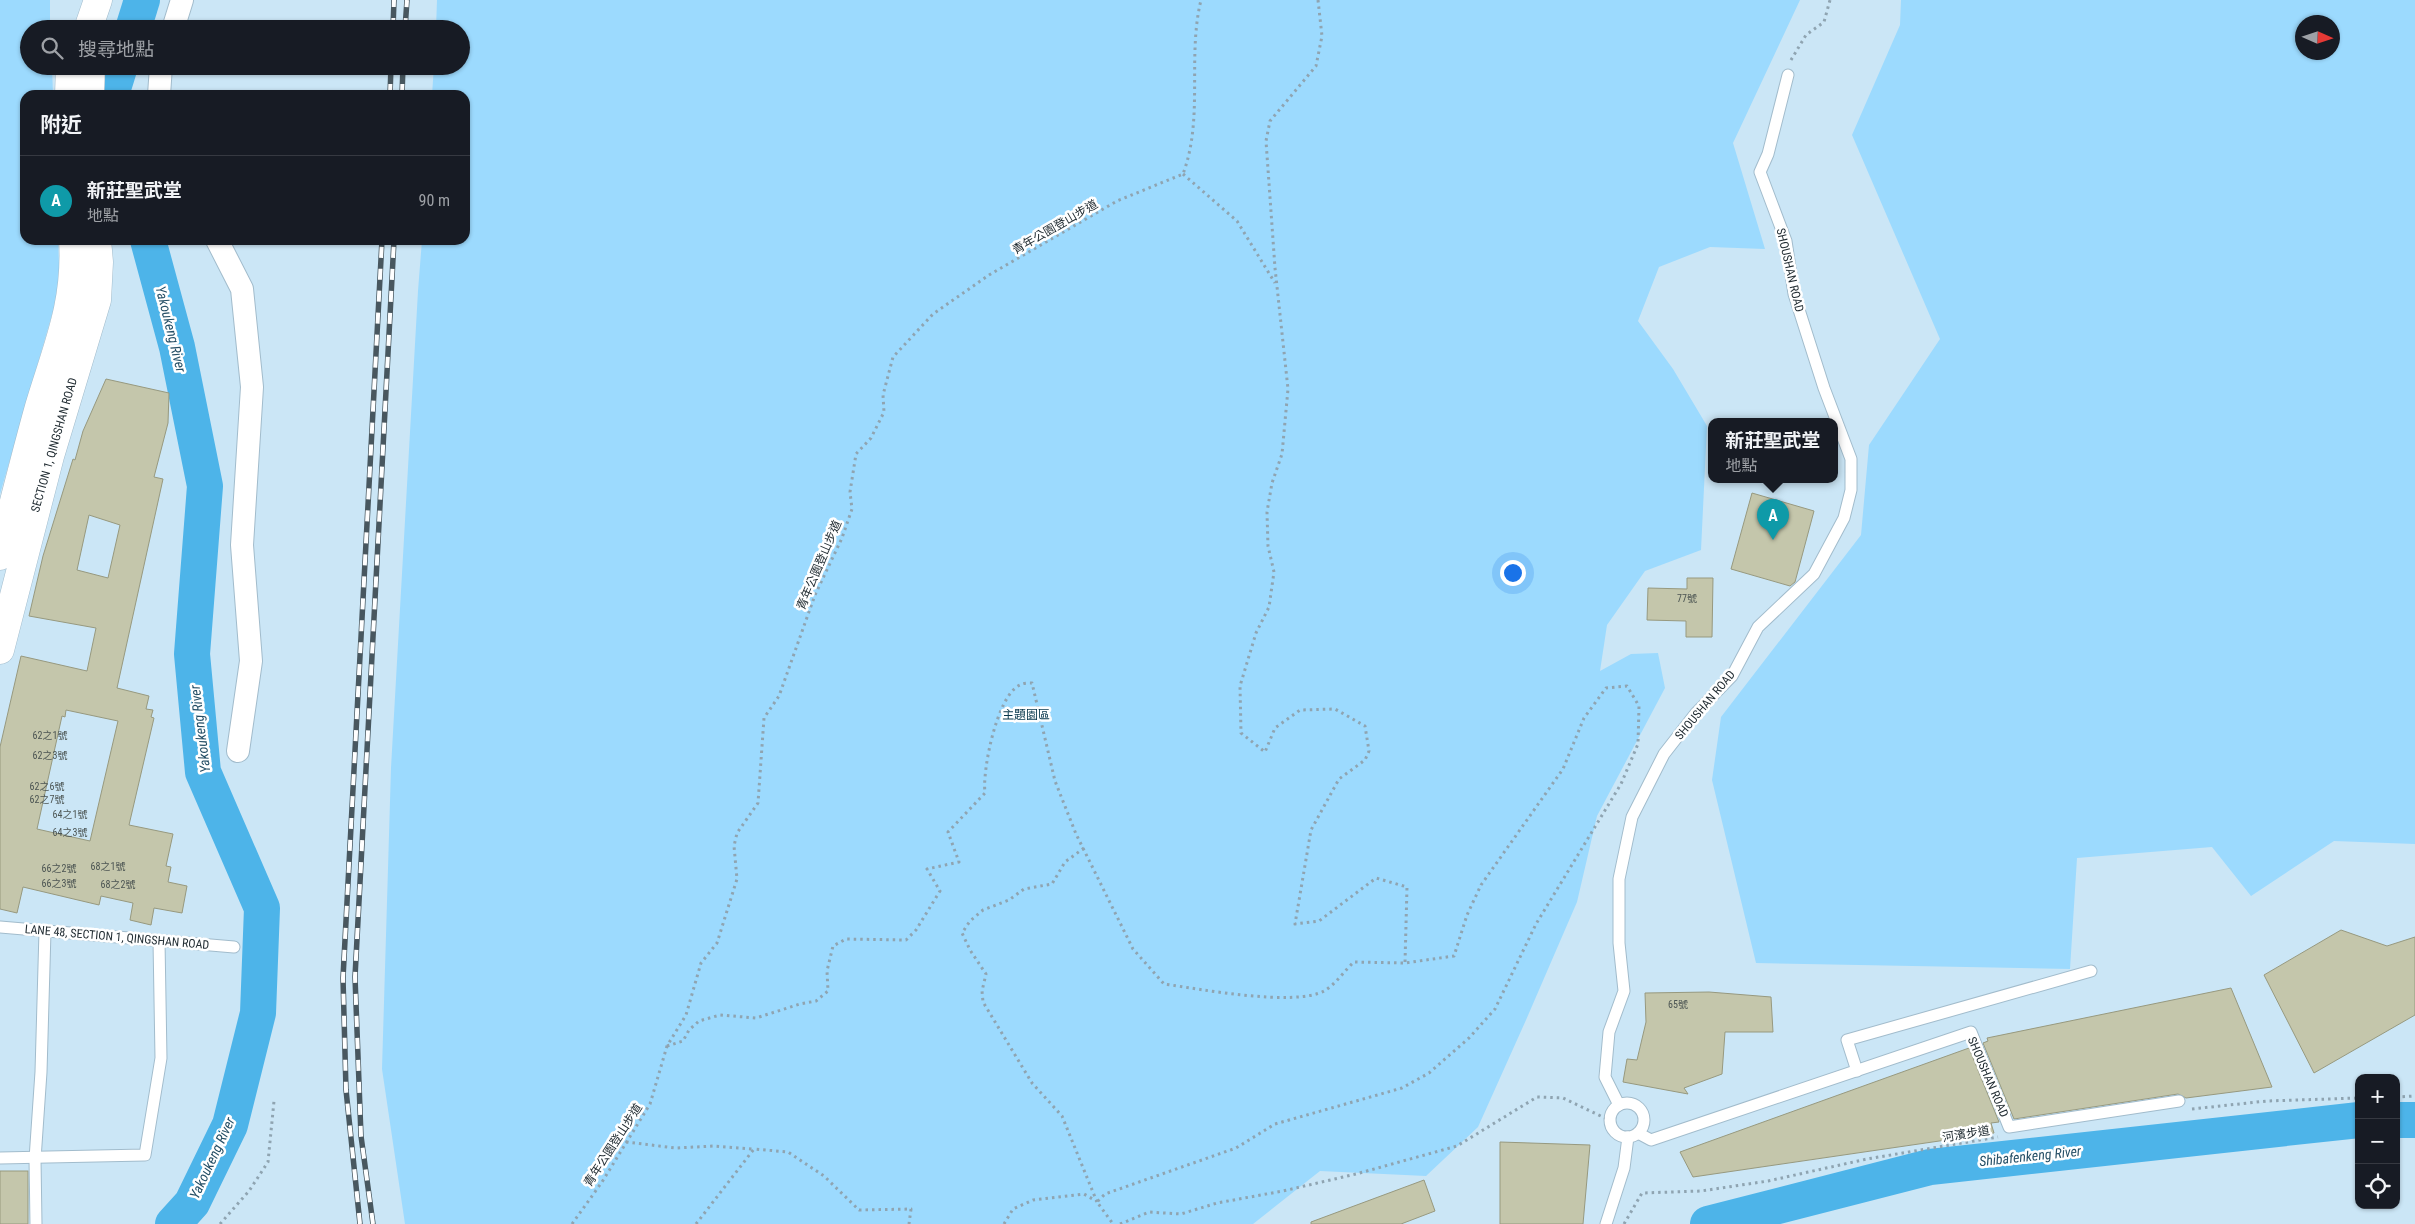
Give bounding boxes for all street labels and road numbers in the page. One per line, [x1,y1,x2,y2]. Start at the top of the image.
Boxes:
street label: 青年公園登山步道 [1010,197,1100,257]
street label: SHOUSHAN ROAD [1774,227,1806,313]
street label: SECTION 1, QINGSHAN ROAD [28,376,80,514]
street label: 青年公園登山步道 [794,518,844,612]
street label: SHOUSHAN ROAD [1672,668,1738,742]
street label: LANE 48, SECTION 1, QINGSHAN ROAD [24,922,210,952]
street label: SHOUSHAN ROAD [1965,1035,2011,1119]
street label: 青年公園登山步道 [581,1101,645,1189]
street label: 河濱步道 [1941,1123,1991,1145]

